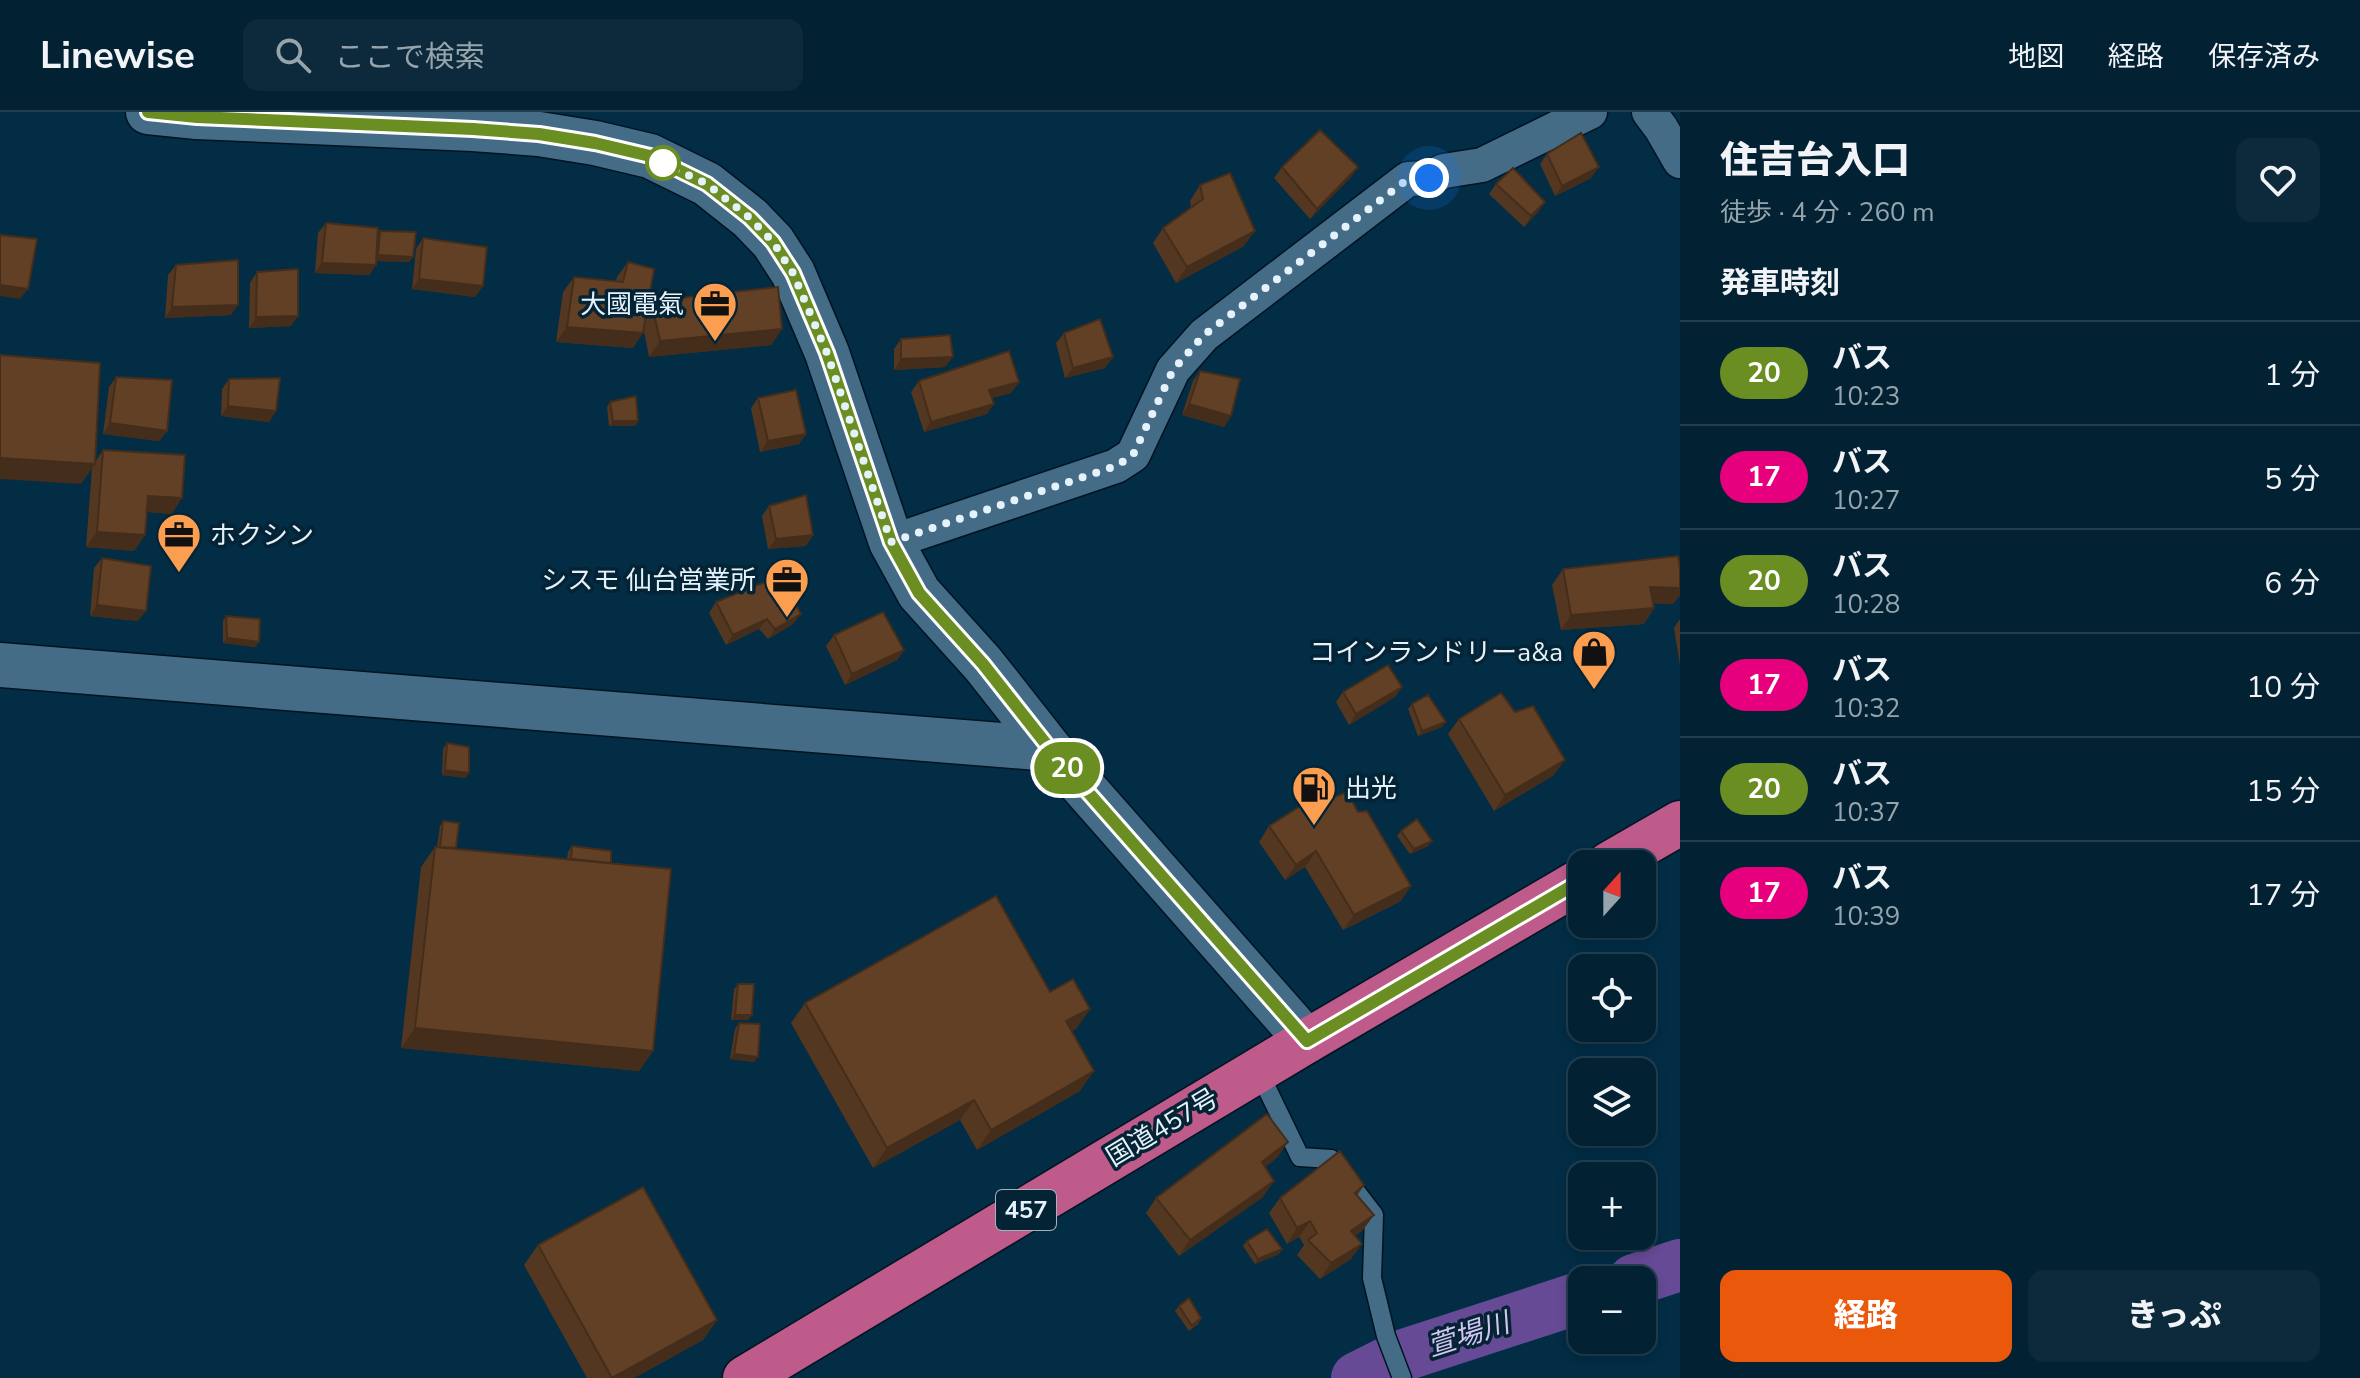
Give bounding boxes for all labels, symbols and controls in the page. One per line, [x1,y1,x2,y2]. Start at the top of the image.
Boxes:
search box [243,19,803,91]
text: Linewise [40,30,195,81]
icon: search [271,33,315,77]
text: ここで検索 [335,37,485,78]
text: 地図 [2008,38,2064,76]
text: 経路 [2108,38,2164,76]
text: 保存済み [2208,38,2320,76]
text: 住吉台入口 [1720,135,1910,186]
button: heart [2236,138,2320,222]
unlabelled marker [646,146,680,180]
your location [1409,158,1449,198]
text: 徒歩 · 4 分 · 260 m [1720,195,1935,230]
text: 発車時刻 [1720,263,1840,304]
office icon: 大國電氣 [691,280,739,343]
place label: 大國電氣 [580,287,684,322]
text: バス [1832,338,1892,379]
text: 20 [1747,354,1781,392]
text: 1 分 [2264,355,2320,396]
text: 10:23 [1832,379,1900,414]
text: バス [1832,442,1892,483]
text: 17 [1747,458,1781,496]
text: 5 分 [2264,459,2320,500]
text: 10:27 [1832,483,1900,518]
office icon: ホクシン [155,511,203,574]
place label: ホクシン [210,518,314,553]
text: バス [1832,546,1892,587]
office icon: シスモ 仙台営業所 [763,556,811,619]
text: 20 [1747,562,1781,600]
place label: シスモ 仙台営業所 [541,563,756,598]
text: 6 分 [2264,563,2320,604]
text: 10:28 [1832,587,1900,622]
shop icon: コインランドリーa&a [1570,628,1618,691]
place label: コインランドリーa&a [1309,635,1563,670]
text: バス [1832,650,1892,691]
text: 17 [1747,666,1781,704]
text: 10 分 [2246,667,2320,708]
text: 10:32 [1832,691,1900,726]
line badge: 20 [1031,742,1103,794]
text: 20 [1050,749,1084,787]
text: バス [1832,754,1892,795]
fuel station icon: 出光 [1290,764,1338,827]
text: 20 [1747,770,1781,808]
place label: 出光 [1345,771,1397,806]
text: 15 分 [2246,771,2320,812]
text: 10:37 [1832,795,1900,830]
north arrow [1568,850,1656,938]
map controls [1568,850,1656,1354]
text: バス [1832,858,1892,899]
text: 17 [1747,874,1781,912]
text: 17 分 [2246,875,2320,916]
text: 10:39 [1832,899,1900,934]
button: locate [1568,954,1656,1042]
button: layers [1568,1058,1656,1146]
street label: 国道457号 [1100,1080,1225,1175]
button: + [1568,1162,1656,1250]
road number: 457 [996,1190,1056,1230]
button: − [1568,1266,1656,1354]
button: 経路 [1720,1270,2012,1362]
button: きっぷ [2028,1270,2320,1362]
water label: 萱場川 [1422,1303,1517,1366]

